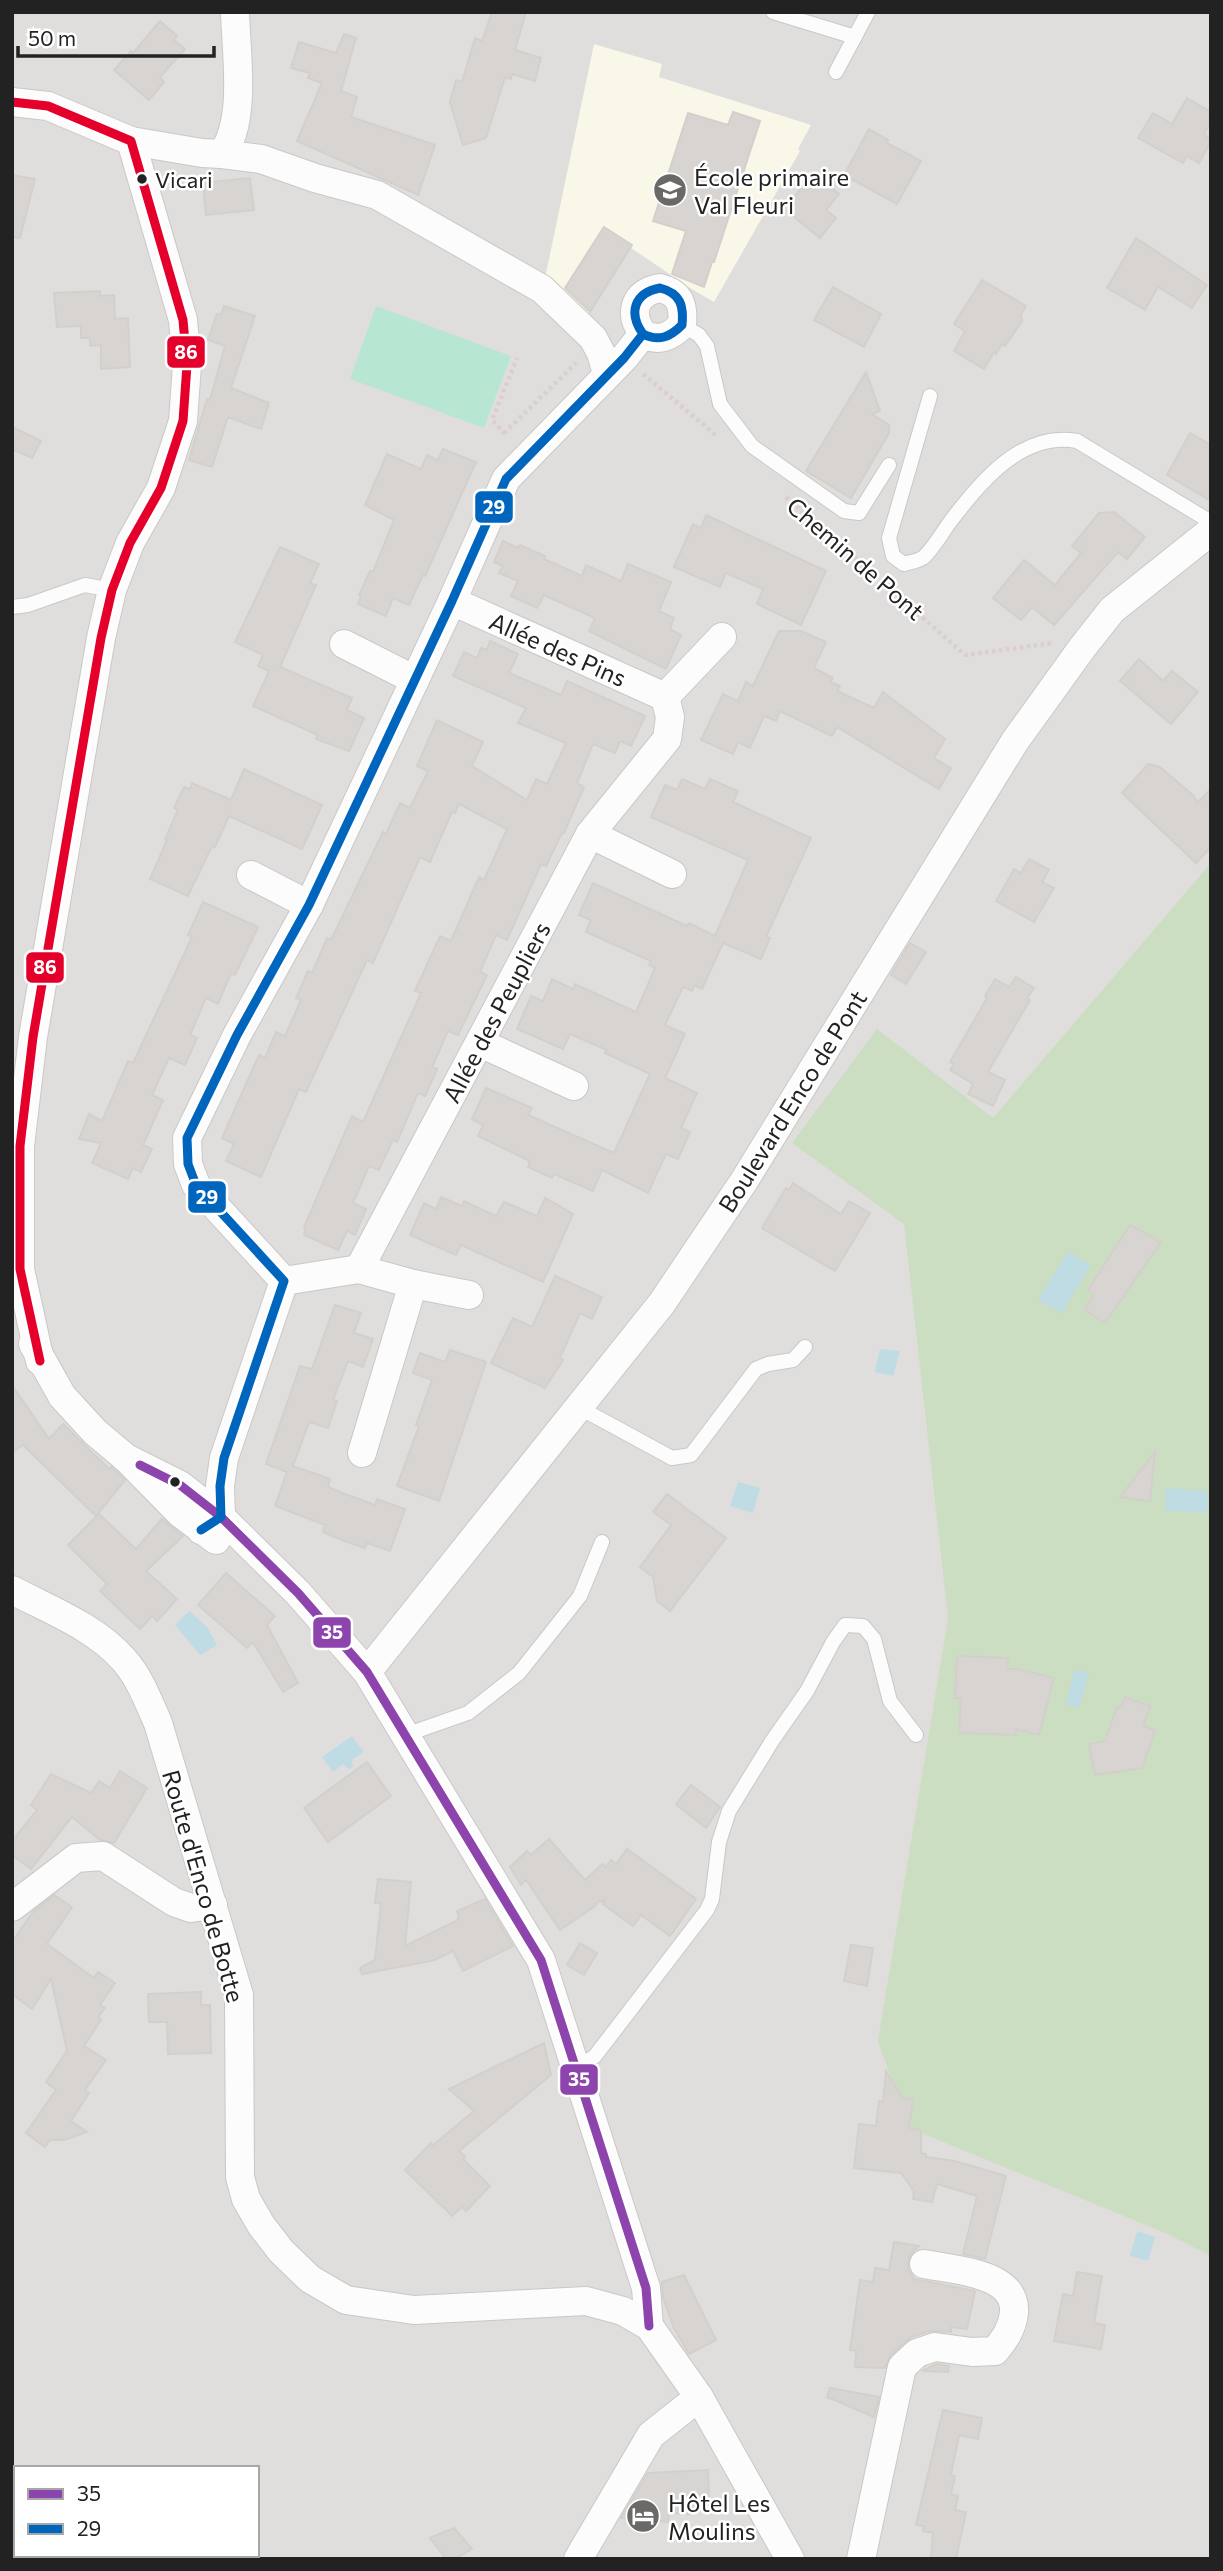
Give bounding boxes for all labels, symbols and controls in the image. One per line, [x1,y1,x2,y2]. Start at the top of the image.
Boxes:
scale bar [18,14,214,58]
text: 50 m [28,25,76,50]
place label: École primaire Val Fleuri [694,162,849,219]
place label: Vicari [155,166,213,193]
school or university icon: École primaire Val Fleuri [651,171,689,209]
marker: Vicari [135,172,149,186]
line badge: 86 [166,335,206,369]
text: 86 [174,340,198,363]
line badge: 29 [474,490,514,524]
street label: Chemin de Pont [782,491,931,625]
text: 29 [483,495,505,518]
street label: Allée des Pins [485,606,631,692]
street label: Allée des Peupliers [436,917,556,1107]
line badge: 86 [25,951,65,984]
text: 86 [33,955,57,978]
street label: Boulevard Enco de Pont [712,984,872,1217]
line badge: 29 [187,1180,227,1214]
text: 29 [196,1185,218,1208]
unlabelled marker [168,1475,182,1489]
line badge: 35 [312,1616,352,1649]
text: 35 [321,1620,343,1643]
street label: Route d'Enco de Botte [157,1766,251,2006]
line badge: 35 [559,2063,599,2096]
text: 35 [568,2067,590,2090]
legend [14,2466,259,2557]
text: 35 [77,2480,101,2505]
place label: Hôtel Les Moulins [668,2488,771,2545]
hotel icon: Hôtel Les Moulins [624,2497,662,2535]
text: 29 [77,2515,101,2540]

